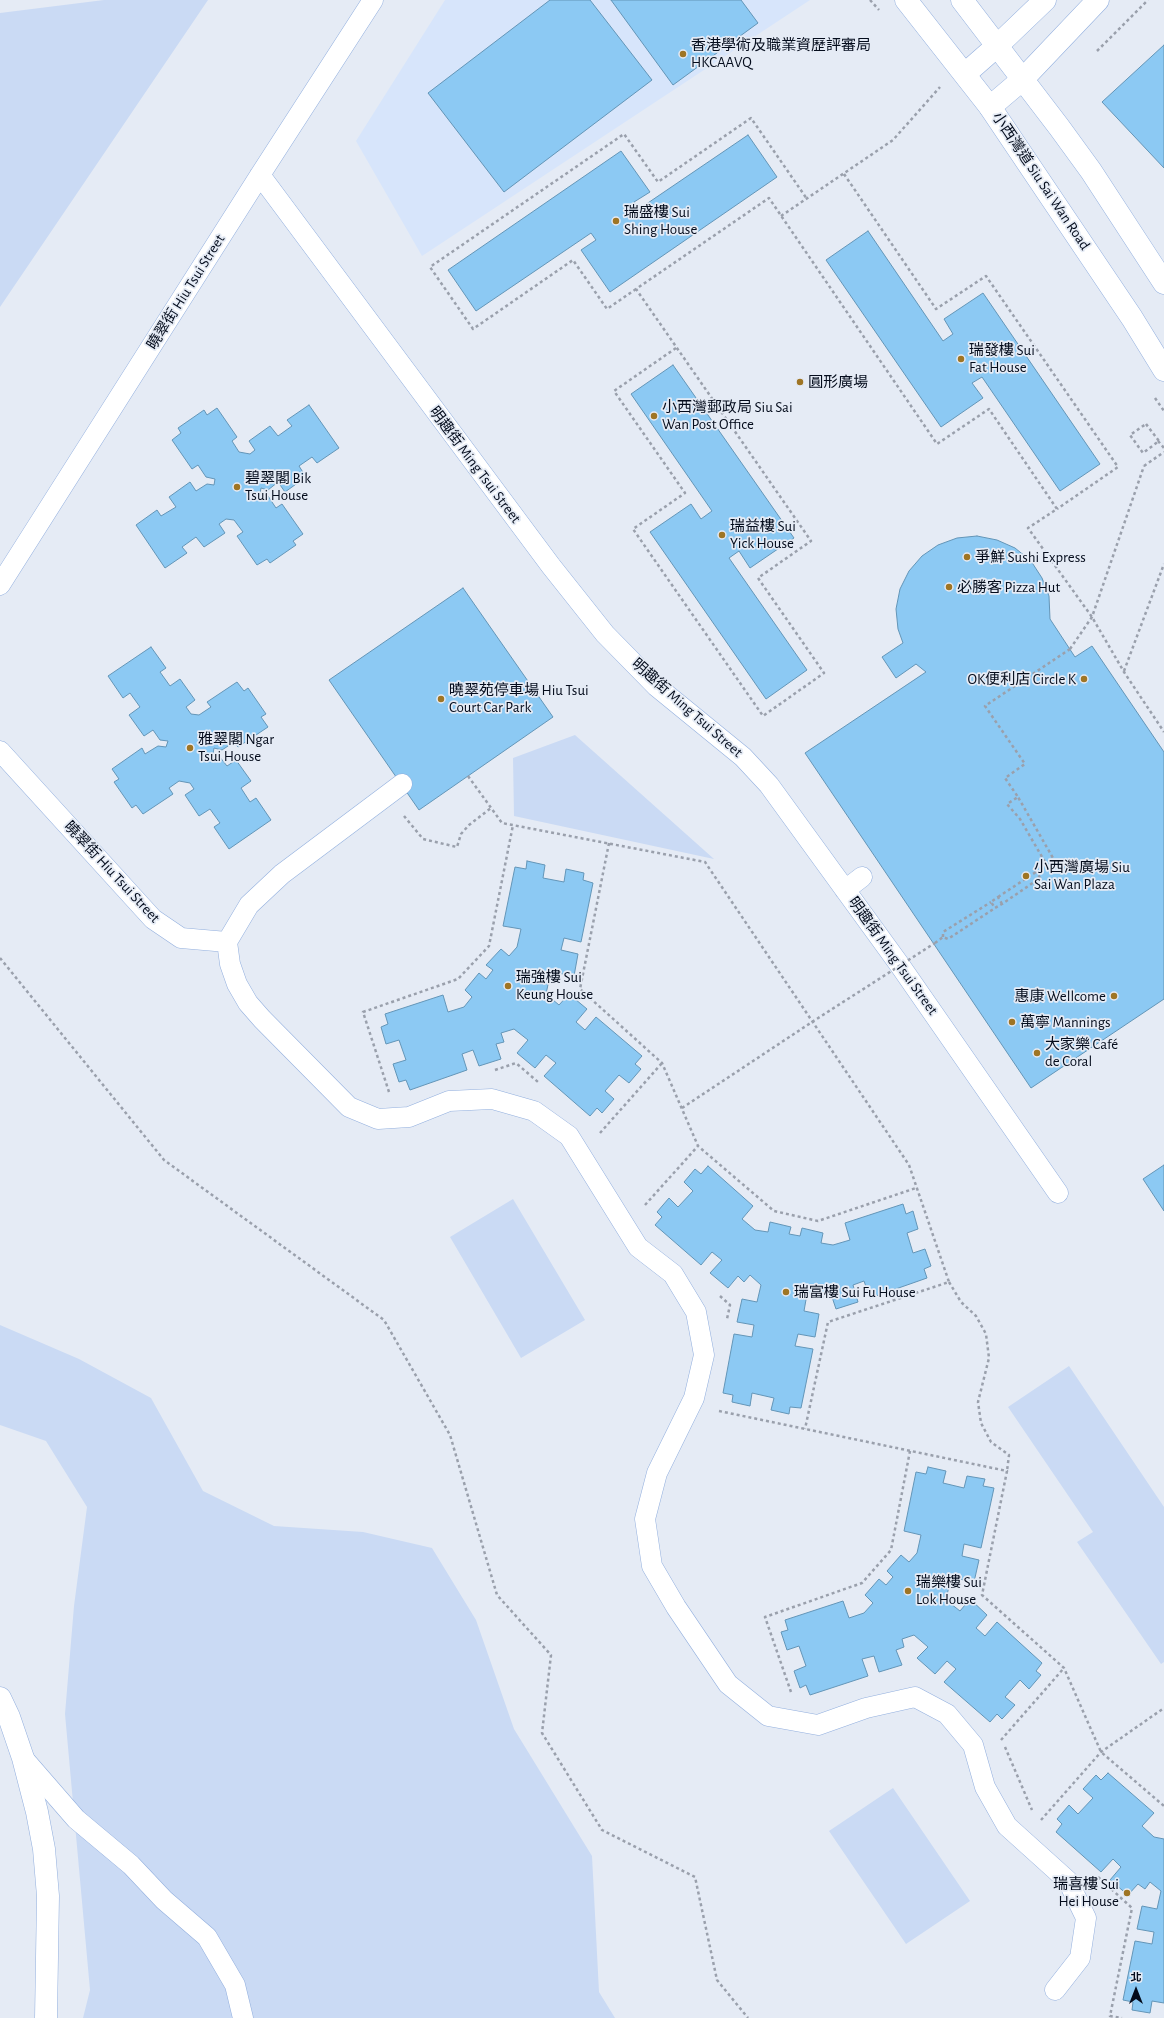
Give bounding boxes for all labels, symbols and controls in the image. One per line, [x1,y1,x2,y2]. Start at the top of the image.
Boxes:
place label: 香港學術及職業資歷評審局 HKCAAVQ [691,36,871,71]
marker: 香港學術及職業資歷評審局 HKCAAVQ [678,49,688,59]
street label: 小西灣道 Siu Sai Wan Road [988,109,1094,253]
place label: 瑞盛樓 Sui Shing House [624,203,697,238]
marker: 瑞盛樓 Sui Shing House [611,216,621,226]
street label: 曉翠街 Hiu Tsui Street [143,231,229,353]
place label: 瑞發樓 Sui Fat House [969,341,1035,376]
marker: 瑞發樓 Sui Fat House [956,354,966,364]
place label: 圓形廣場 [808,373,868,391]
marker: 圓形廣場 [795,377,805,387]
place label: 小西灣郵政局 Siu Sai Wan Post Office [662,398,793,433]
street label: 明趣街 Ming Tsui Street [425,403,525,527]
marker: 小西灣郵政局 Siu Sai Wan Post Office [649,411,659,421]
place label: 碧翠閣 Bik Tsui House [245,469,311,504]
marker: 碧翠閣 Bik Tsui House [232,482,242,492]
place label: 瑞益樓 Sui Yick House [730,517,796,552]
marker: 瑞益樓 Sui Yick House [717,530,727,540]
place label: 爭鮮 Sushi Express [975,548,1086,566]
marker: 爭鮮 Sushi Express [962,552,972,562]
place label: 必勝客 Pizza Hut [957,578,1060,596]
marker: 必勝客 Pizza Hut [944,582,954,592]
street label: 明趣街 Ming Tsui Street [628,655,746,761]
place label: OK便利店 Circle K [967,670,1076,688]
marker: OK便利店 Circle K [1079,674,1089,684]
place label: 曉翠苑停車場 Hiu Tsui Court Car Park [449,681,589,716]
marker: 曉翠苑停車場 Hiu Tsui Court Car Park [436,694,446,704]
place label: 雅翠閣 Ngar Tsui House [198,730,274,765]
marker: 雅翠閣 Ngar Tsui House [185,743,195,753]
street label: 曉翠街 Hiu Tsui Street [60,817,164,927]
place label: 小西灣廣場 Siu Sai Wan Plaza [1034,858,1130,893]
marker: 小西灣廣場 Siu Sai Wan Plaza [1021,871,1031,881]
street label: 明趣街 Ming Tsui Street [844,893,942,1019]
place label: 瑞強樓 Sui Keung House [516,968,593,1003]
marker: 瑞強樓 Sui Keung House [503,981,513,991]
place label: 惠康 Wellcome [1015,987,1106,1005]
marker: 惠康 Wellcome [1109,991,1119,1001]
place label: 萬寧 Mannings [1020,1013,1110,1031]
marker: 萬寧 Mannings [1007,1017,1017,1027]
place label: 大家樂 Café de Coral [1045,1035,1118,1070]
marker: 大家樂 Café de Coral [1032,1048,1042,1058]
place label: 瑞富樓 Sui Fu House [794,1283,916,1301]
marker: 瑞富樓 Sui Fu House [781,1287,791,1297]
place label: 瑞樂樓 Sui Lok House [916,1573,982,1608]
marker: 瑞樂樓 Sui Lok House [903,1586,913,1596]
place label: 瑞喜樓 Sui Hei House [1053,1875,1119,1910]
marker: 瑞喜樓 Sui Hei House [1122,1888,1132,1898]
north arrow [1116,1970,1156,2010]
text: 北 [1131,1972,1142,1983]

